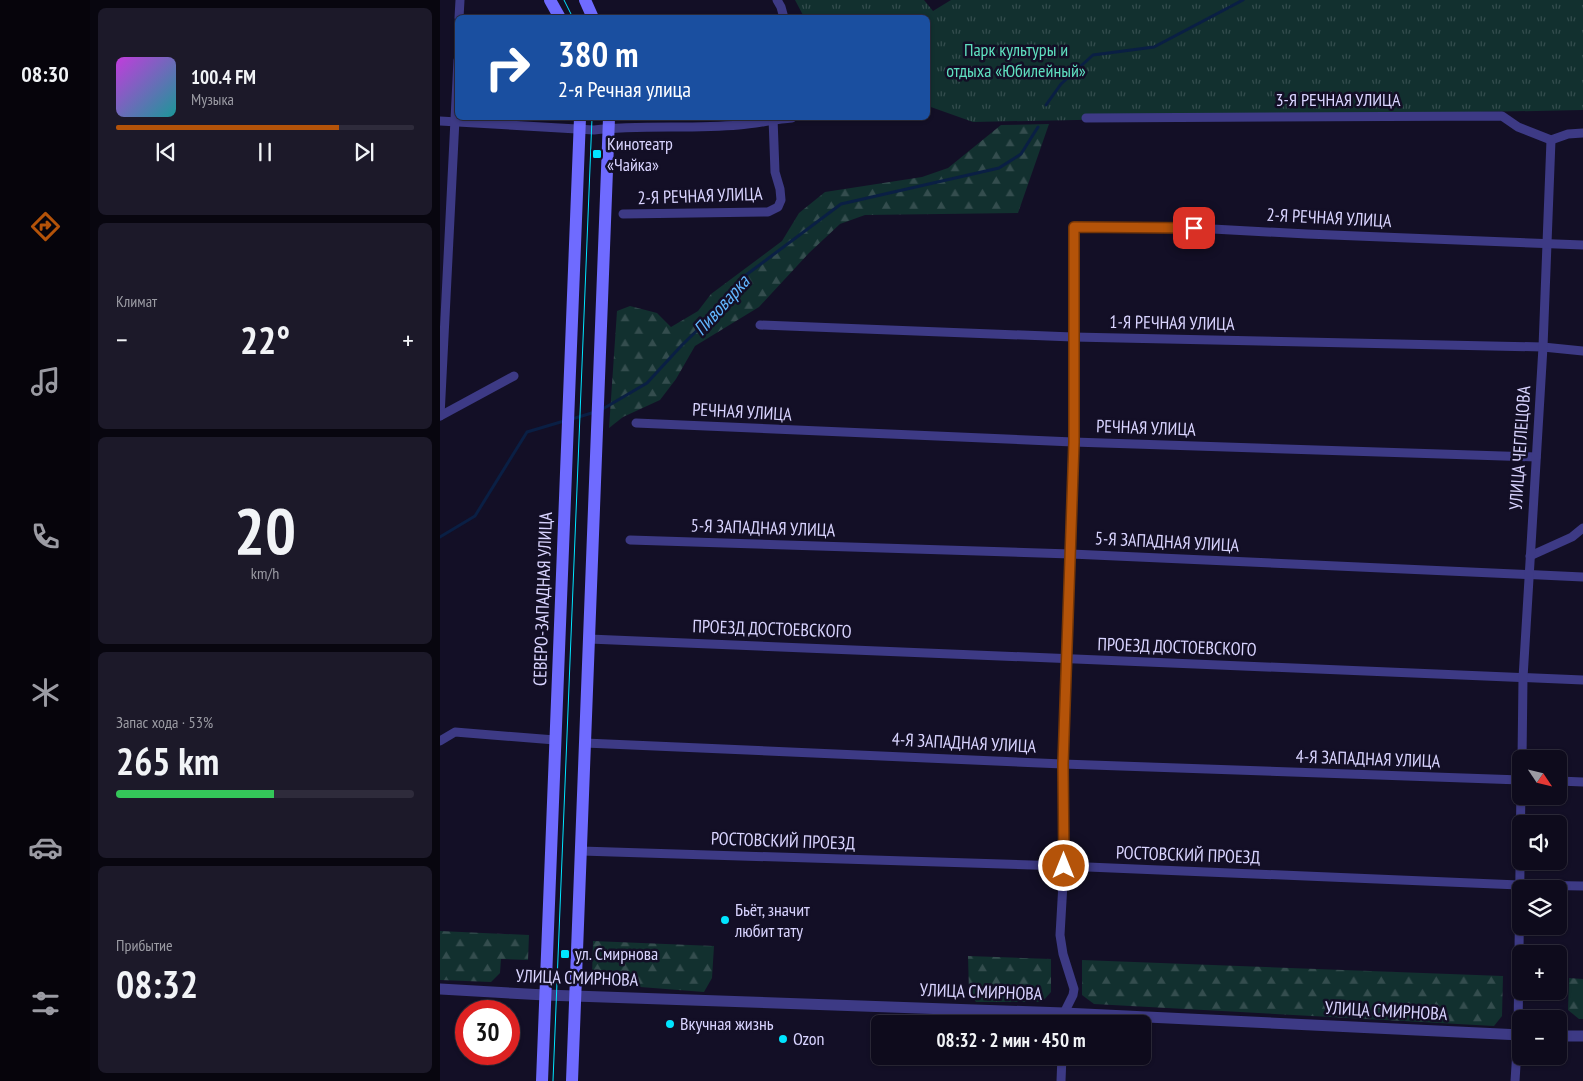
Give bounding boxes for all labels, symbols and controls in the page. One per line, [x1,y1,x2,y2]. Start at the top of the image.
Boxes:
text: 380 m [558,31,639,77]
icon: right [475,35,540,100]
park label: Парк культуры и отдыха «Юбилейный» [946,38,1086,82]
text: 08:30 [21,60,69,88]
text: 100.4 FM [191,65,256,89]
text: 2-я Речная улица [558,75,691,103]
street label: 3-Я РЕЧНАЯ УЛИЦА [1275,88,1401,111]
text: Музыка [191,89,234,109]
place label: Кинотеатр «Чайка» [607,132,673,176]
icon: previous [152,138,180,166]
icon: pause [251,138,279,166]
icon: next [350,138,378,166]
marker: Кинотеатр «Чайка» [591,148,603,160]
street label: 2-Я РЕЧНАЯ УЛИЦА [637,182,763,209]
street label: 2-Я РЕЧНАЯ УЛИЦА [1266,203,1393,232]
pin [1173,207,1215,249]
icon: directions [28,209,63,244]
icon: arrive [1180,214,1208,242]
water label: Пивоварка [688,269,755,340]
text: Климат [116,291,157,311]
street label: 1-Я РЕЧНАЯ УЛИЦА [1109,310,1235,335]
text: 22° [240,315,290,364]
text: − [116,321,128,358]
text: + [402,321,414,358]
icon: music [28,364,63,399]
street label: УЛИЦА ЧЕГЛЕЦОВА [1504,385,1535,511]
street label: РЕЧНАЯ УЛИЦА [692,397,793,426]
street label: РЕЧНАЯ УЛИЦА [1096,414,1197,441]
text: 20 [234,488,296,572]
street label: СЕВЕРО-ЗАПАДНАЯ УЛИЦА [528,511,557,686]
street label: 5-Я ЗАПАДНАЯ УЛИЦА [690,513,836,542]
icon: phone [28,519,63,554]
street label: 5-Я ЗАПАДНАЯ УЛИЦА [1094,526,1240,557]
text: km/h [251,563,279,583]
street label: ПРОЕЗД ДОСТОЕВСКОГО [692,614,852,643]
street label: ПРОЕЗД ДОСТОЕВСКОГО [1097,632,1257,661]
icon: climate [28,675,63,710]
text: Запас хода · 53% [116,712,213,732]
street label: 4-Я ЗАПАДНАЯ УЛИЦА [891,727,1037,758]
text: 265 km [116,736,219,785]
street label: 4-Я ЗАПАДНАЯ УЛИЦА [1295,744,1441,773]
north arrow [1512,750,1568,805]
map controls [1512,750,1567,1065]
button: sound [1512,815,1567,870]
street label: РОСТОВСКИЙ ПРОЕЗД [710,826,856,855]
icon: car [28,830,63,865]
position arrow [1037,839,1089,891]
street label: РОСТОВСКИЙ ПРОЕЗД [1115,840,1261,869]
button: layers [1512,880,1567,935]
place label: Бьёт, значит любит тату [734,898,810,942]
marker: Бьёт, значит любит тату [719,914,731,926]
text: Прибытие [116,935,173,955]
place label: ул. Смирнова [575,942,658,965]
button: + [1512,945,1567,1000]
marker: ул. Смирнова [559,948,571,960]
text: 08:32 [116,959,198,1008]
street label: УЛИЦА СМИРНОВА [515,964,639,991]
street label: УЛИЦА СМИРНОВА [919,978,1043,1005]
icon: filters [28,986,63,1021]
street label: УЛИЦА СМИРНОВА [1324,996,1448,1025]
speed limit sign: 30 [455,1000,520,1065]
button: − [1512,1010,1567,1065]
place label: Вкучная жизнь [680,1012,774,1035]
marker: Вкучная жизнь [664,1018,676,1030]
place label: Ozon [793,1027,825,1050]
text: 08:32 · 2 мин · 450 m [937,1028,1085,1052]
marker: Ozon [777,1033,789,1045]

